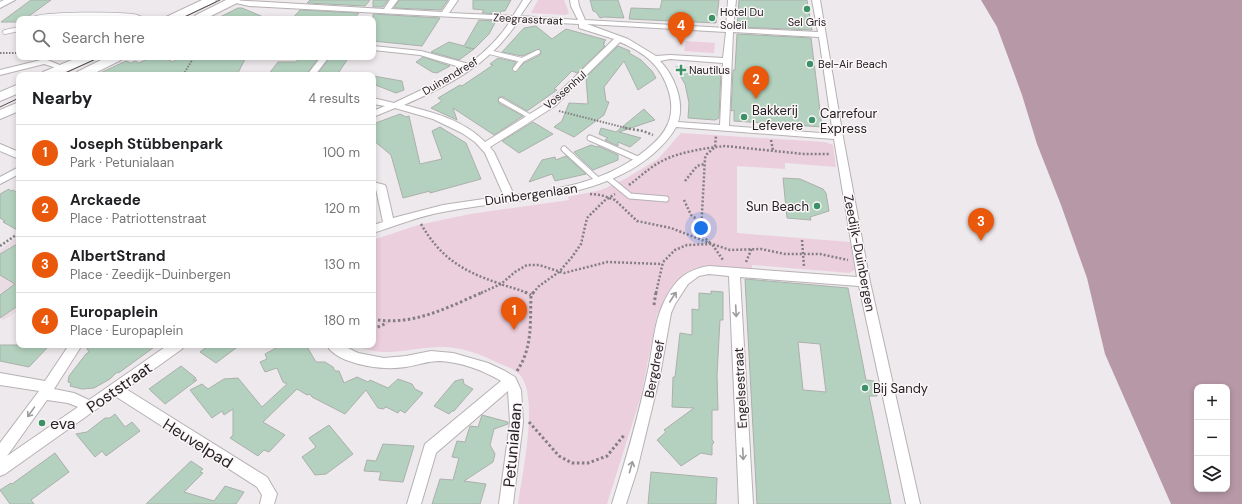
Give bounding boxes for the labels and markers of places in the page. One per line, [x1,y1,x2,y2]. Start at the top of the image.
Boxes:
marker: Sel Gris [802,4,812,14]
place label: Hotel Du Soleil [720,5,763,32]
pin: 4 [668,12,694,45]
marker: Hotel Du Soleil [707,13,717,23]
place label: Sel Gris [788,15,826,29]
place label: Bel-Air Beach [818,57,887,71]
marker: Bel-Air Beach [805,59,815,69]
place label: Nautilus [689,63,730,77]
marker: Nautilus [676,65,686,75]
pin: 2 [743,66,769,99]
place label: Bakkerij Lefevere [752,102,803,134]
place label: Carrefour Express [820,105,877,137]
marker: Bakkerij Lefevere [739,112,749,122]
marker: Carrefour Express [807,115,817,125]
place label: Sun Beach [746,198,809,215]
marker: Sun Beach [812,201,822,211]
pin: 3 [968,208,994,241]
pin: 1 [501,297,527,330]
place label: Bij Sandy [873,380,928,397]
marker: Bij Sandy [860,383,870,393]
place label: eva [50,413,76,434]
marker: eva [37,418,47,428]

